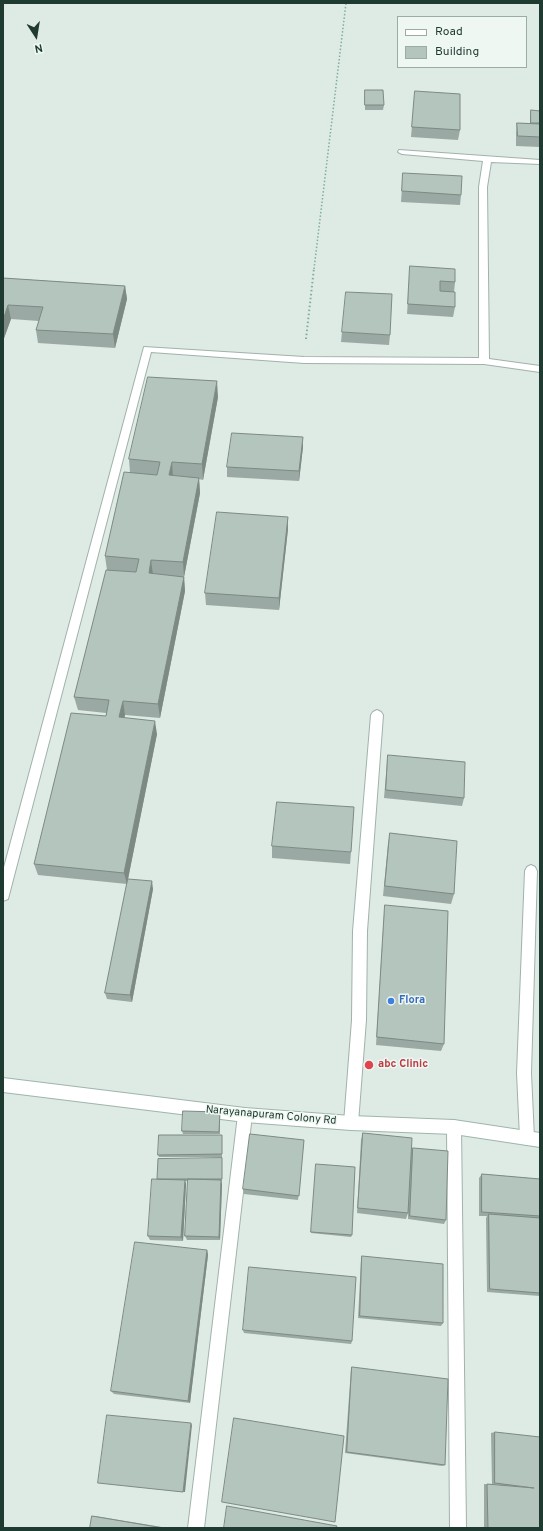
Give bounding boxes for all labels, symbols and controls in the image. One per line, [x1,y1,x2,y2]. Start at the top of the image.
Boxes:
north arrow [16,16,56,56]
legend [397,16,527,68]
text: Road [435,24,463,40]
text: N [33,40,44,55]
text: Building [435,44,479,60]
place label: Flora [399,994,425,1008]
marker: Flora [386,996,396,1006]
place label: abc Clinic [378,1058,428,1072]
marker: abc Clinic [363,1059,375,1071]
street label: Narayanapuram Colony Rd [205,1104,337,1128]

